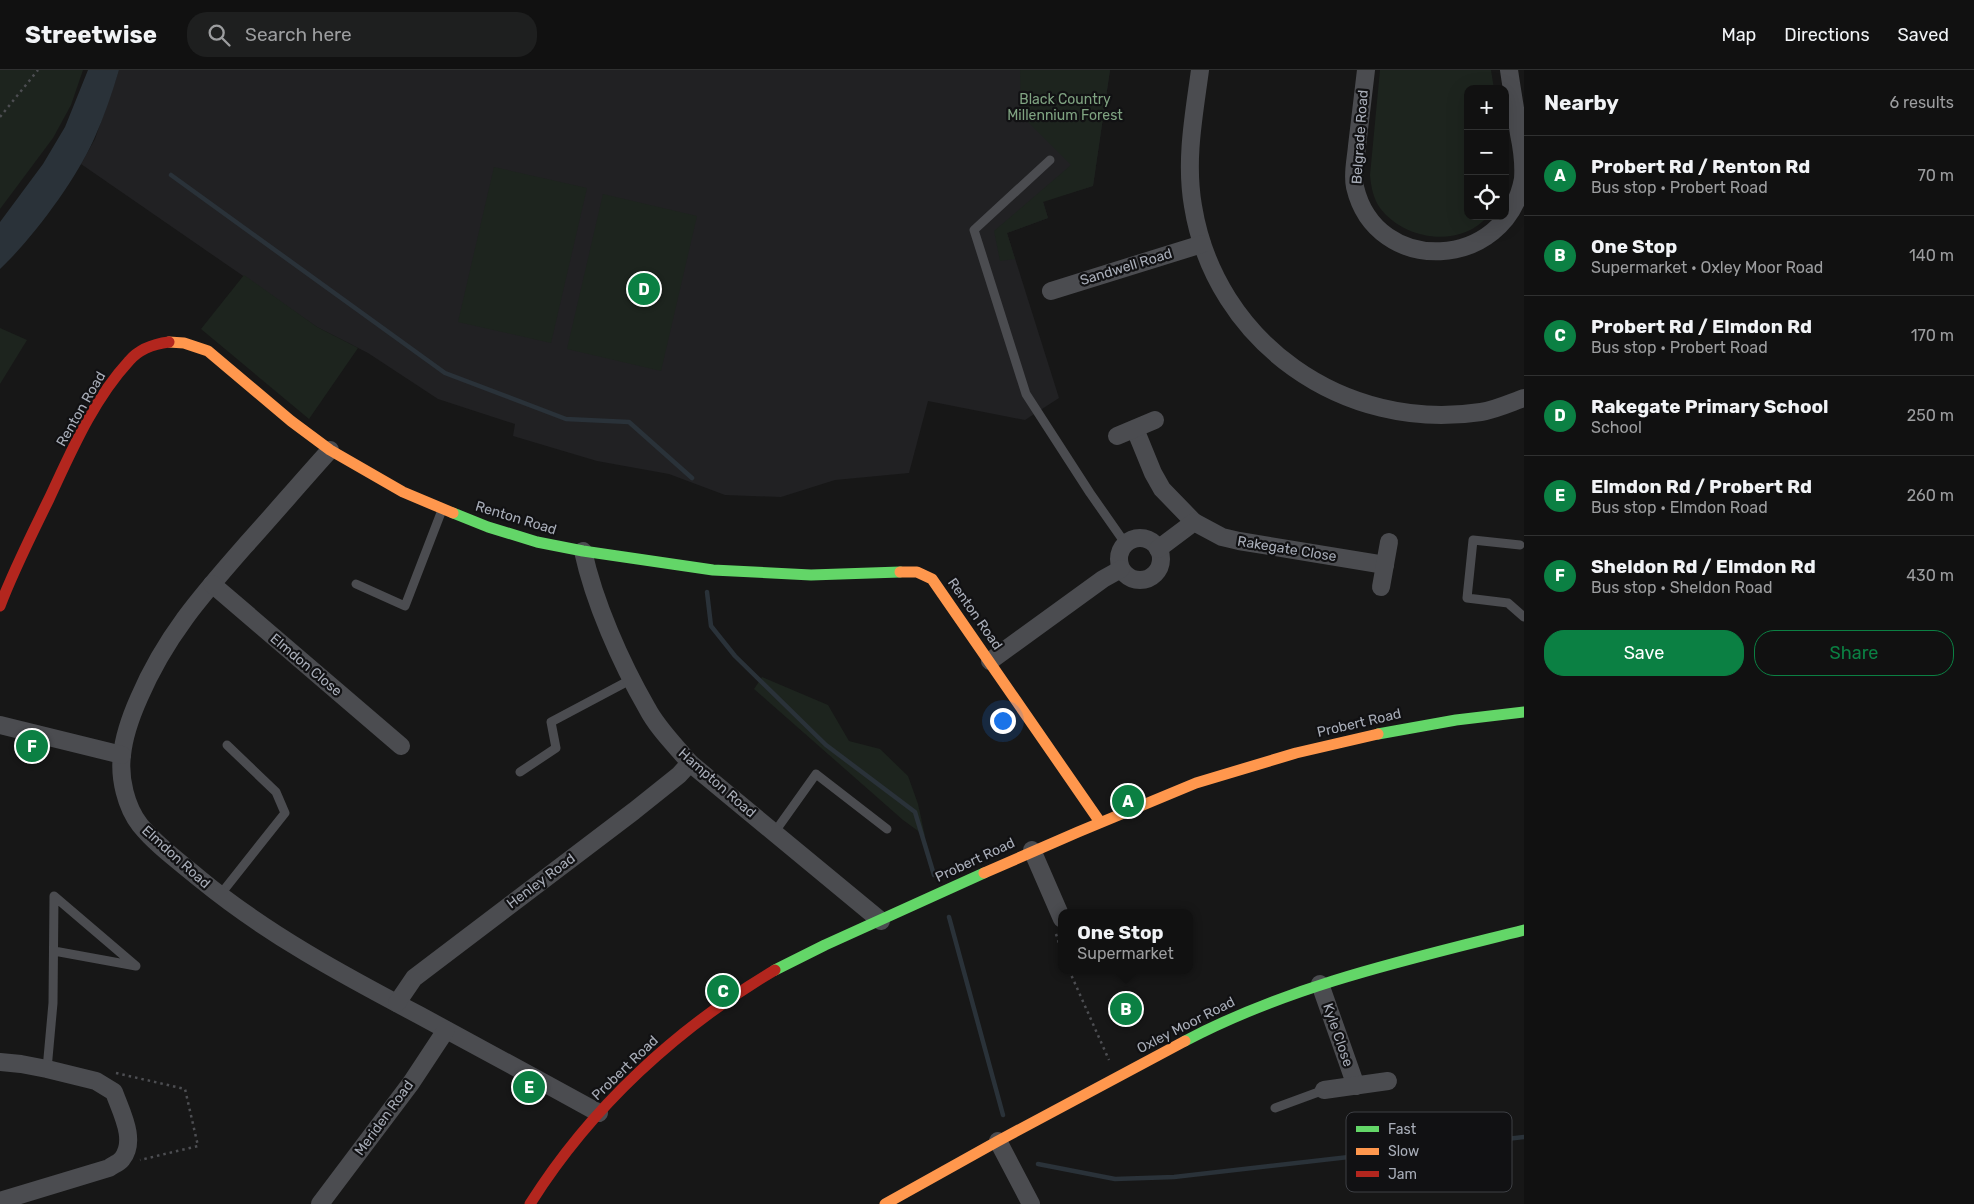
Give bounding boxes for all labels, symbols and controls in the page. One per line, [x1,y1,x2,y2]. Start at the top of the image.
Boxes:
search box [187,12,537,57]
text: Streetwise [25,21,157,49]
icon: search [205,21,233,49]
text: Search here [245,23,352,46]
text: Map [1721,24,1756,46]
text: Directions [1784,24,1870,46]
text: Saved [1898,24,1949,46]
map controls [1464,85,1509,220]
button: + [1464,85,1509,130]
street label: Belgrade Road [1348,89,1372,185]
text: Nearby [1544,90,1619,115]
park label: Black Country Millennium Forest [1007,91,1123,124]
text: 6 results [1889,93,1954,112]
button: − [1464,130,1509,175]
text: Probert Rd / Renton Rd [1591,155,1810,178]
text: A [1554,166,1566,185]
text: 70 m [1917,166,1954,185]
button: locate [1464,175,1509,220]
text: Bus stop · Probert Road [1591,178,1768,197]
text: One Stop [1591,235,1677,258]
street label: Sandwell Road [1078,245,1174,289]
text: B [1554,246,1566,265]
text: 140 m [1909,246,1954,265]
text: Supermarket · Oxley Moor Road [1591,258,1823,277]
pin: D [628,270,660,308]
text: Probert Rd / Elmdon Rd [1591,315,1812,338]
text: C [1554,326,1566,345]
text: 170 m [1911,326,1954,345]
text: Bus stop · Probert Road [1591,338,1768,357]
street label: Renton Road [53,368,109,450]
text: Rakegate Primary School [1591,395,1829,418]
text: D [1554,406,1566,425]
text: 250 m [1907,406,1954,425]
text: School [1591,418,1642,437]
text: Elmdon Rd / Probert Rd [1591,475,1812,498]
text: E [1555,486,1565,505]
text: 260 m [1907,486,1954,505]
street label: Renton Road [473,498,559,538]
text: Bus stop · Elmdon Road [1591,498,1768,517]
street label: Rakegate Close [1236,533,1338,565]
text: Sheldon Rd / Elmdon Rd [1591,555,1816,578]
text: F [1555,566,1565,585]
text: 430 m [1906,566,1954,585]
street label: Renton Road [944,575,1006,653]
text: Bus stop · Sheldon Road [1591,578,1772,597]
street label: Elmdon Close [267,630,345,700]
button: Save [1544,630,1744,676]
button: Share [1754,630,1954,676]
street label: Probert Road [1315,705,1403,741]
your location [990,708,1016,734]
pin: F [16,727,48,765]
street label: Hampton Road [675,745,759,821]
pin: A [1112,782,1144,820]
street label: Elmdon Road [138,822,214,892]
street label: Probert Road [933,834,1017,886]
street label: Henley Road [503,850,579,912]
popup [1058,909,1193,974]
text: One Stop [1077,921,1163,944]
text: Supermarket [1077,944,1174,963]
pin: C [707,972,739,1010]
pin: B [1110,990,1142,1028]
street label: Oxley Moor Road [1134,993,1238,1057]
street label: Kyle Close [1319,1001,1357,1069]
street label: Probert Road [588,1032,662,1104]
pin: E [513,1068,545,1106]
street label: Meriden Road [351,1077,417,1159]
legend [1346,1112,1512,1192]
text: Fast [1388,1121,1417,1138]
text: Slow [1388,1143,1419,1160]
text: Jam [1388,1166,1417,1183]

